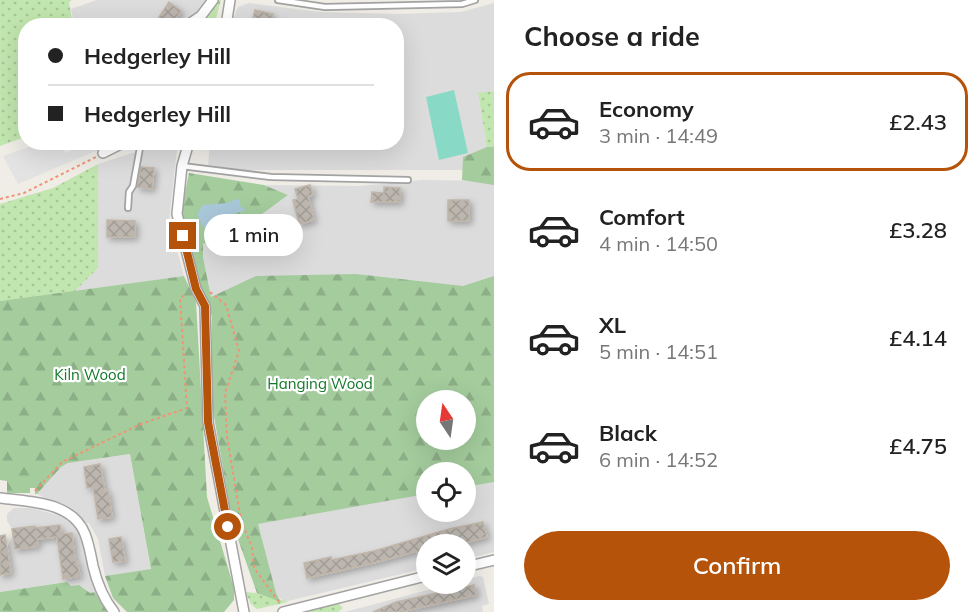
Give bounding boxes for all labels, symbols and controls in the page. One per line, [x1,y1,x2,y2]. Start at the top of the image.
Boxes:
text: Choose a ride [524,19,700,53]
text: Hedgerley Hill [84,42,231,70]
icon: car [527,95,581,149]
text: Economy [599,95,694,123]
text: Hedgerley Hill [84,100,231,128]
text: £2.43 [889,108,947,136]
text: 3 min · 14:49 [599,123,718,148]
icon: car [527,203,581,257]
text: Comfort [599,203,685,231]
callout: 1 min [204,215,303,257]
text: £3.28 [889,216,947,244]
route end [169,222,196,249]
text: 1 min [228,222,279,247]
text: 4 min · 14:50 [599,231,718,256]
icon: car [527,311,581,365]
text: XL [599,311,626,339]
text: £4.14 [889,324,947,352]
text: 5 min · 14:51 [599,339,718,364]
park label: Kiln Wood [54,365,126,384]
park label: Hanging Wood [267,374,373,393]
north arrow [416,390,476,450]
map controls [416,390,476,594]
icon: car [527,419,581,473]
text: Black [599,419,657,447]
text: £4.75 [889,432,947,460]
text: 6 min · 14:52 [599,447,718,472]
button: locate [416,462,476,522]
route start [214,513,241,540]
button: Confirm [524,531,950,600]
button: layers [416,534,476,594]

